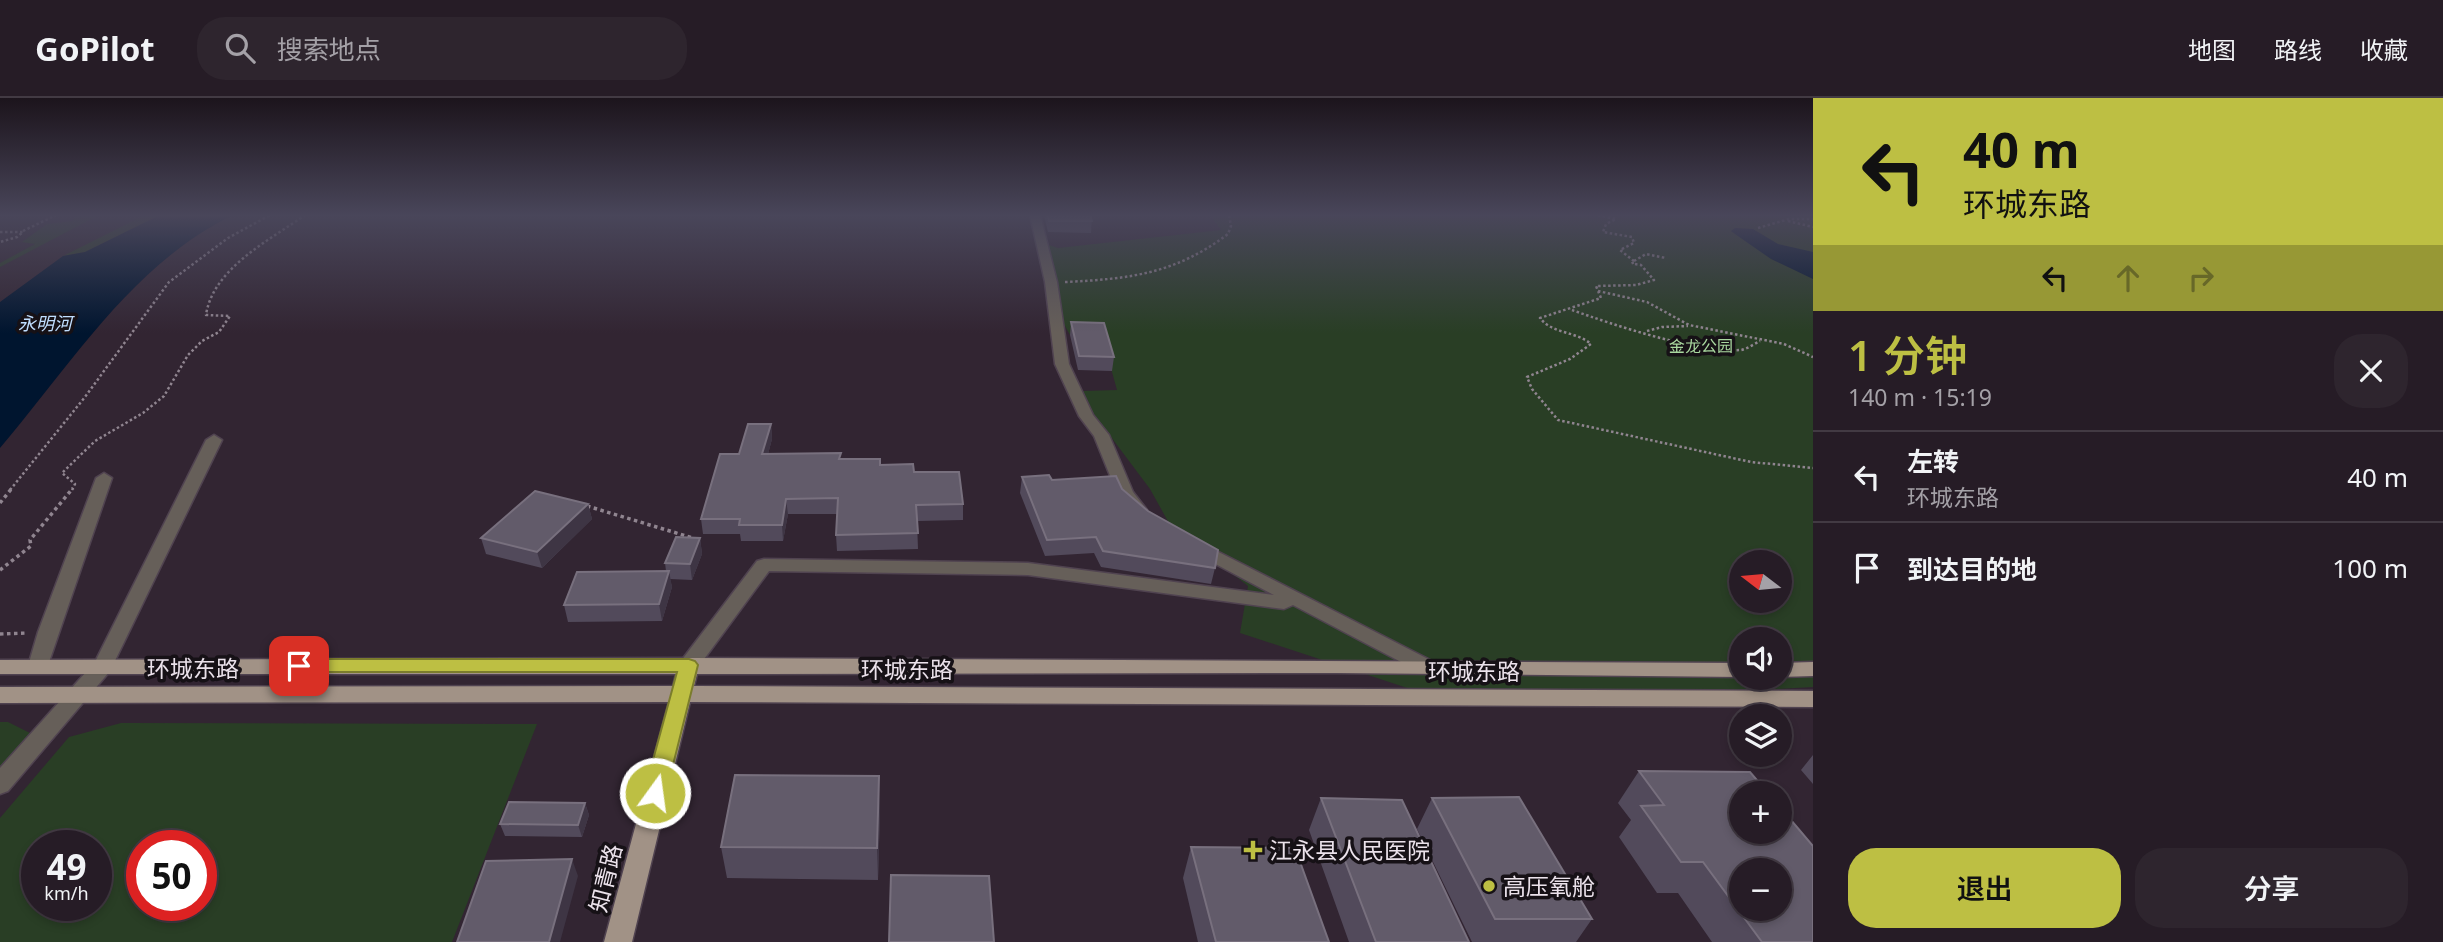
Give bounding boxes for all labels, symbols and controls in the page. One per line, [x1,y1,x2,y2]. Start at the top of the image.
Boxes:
search box [197,17,687,80]
text: GoPilot [35,26,155,71]
icon: search [221,29,259,67]
text: 搜索地点 [277,31,381,67]
text: 地图 [2188,33,2236,66]
text: 路线 [2274,33,2322,66]
text: 收藏 [2360,33,2408,66]
text: 40 m [1963,116,2080,182]
icon: left [1848,126,1939,217]
text: 环城东路 [1963,182,2091,225]
icon: left [2036,259,2074,297]
icon: ahead [2109,259,2147,297]
icon: right [2182,259,2220,297]
water label: 永明河 [18,311,75,335]
text: 1 分钟 [1848,326,1967,383]
button: close [2334,334,2408,408]
park label: 金龙公园 [1669,335,1733,357]
text: 140 m · 15:19 [1848,381,1992,413]
text: 左转 [1907,443,1959,479]
icon: left [1848,458,1886,496]
text: 40 m [2347,459,2408,495]
text: 环城东路 [1907,481,1999,513]
icon: arrive [1848,549,1886,587]
north arrow [1729,550,1792,612]
map controls [1729,550,1792,921]
text: 100 m [2332,550,2408,586]
text: 到达目的地 [1907,551,2037,587]
button: sound [1729,627,1792,690]
pin [269,636,329,696]
icon: arrive [280,647,318,685]
street label: 环城东路 [147,652,239,684]
street label: 环城东路 [861,653,953,685]
street label: 环城东路 [1428,655,1520,687]
button: layers [1729,704,1792,767]
position arrow [618,756,692,830]
button: + [1729,781,1792,844]
speed limit sign: 50 [126,830,217,921]
place label: 江永县人民医院 [1269,834,1430,866]
marker: 江永县人民医院 [1243,840,1263,860]
street label: 知青路 [581,841,629,915]
text: 49 [46,843,87,890]
button: 退出 [1848,848,2121,928]
button: 分享 [2135,848,2408,928]
button: − [1729,858,1792,921]
place label: 高压氧舱 [1503,870,1595,902]
marker: 高压氧舱 [1481,878,1497,894]
text: km/h [44,881,89,905]

